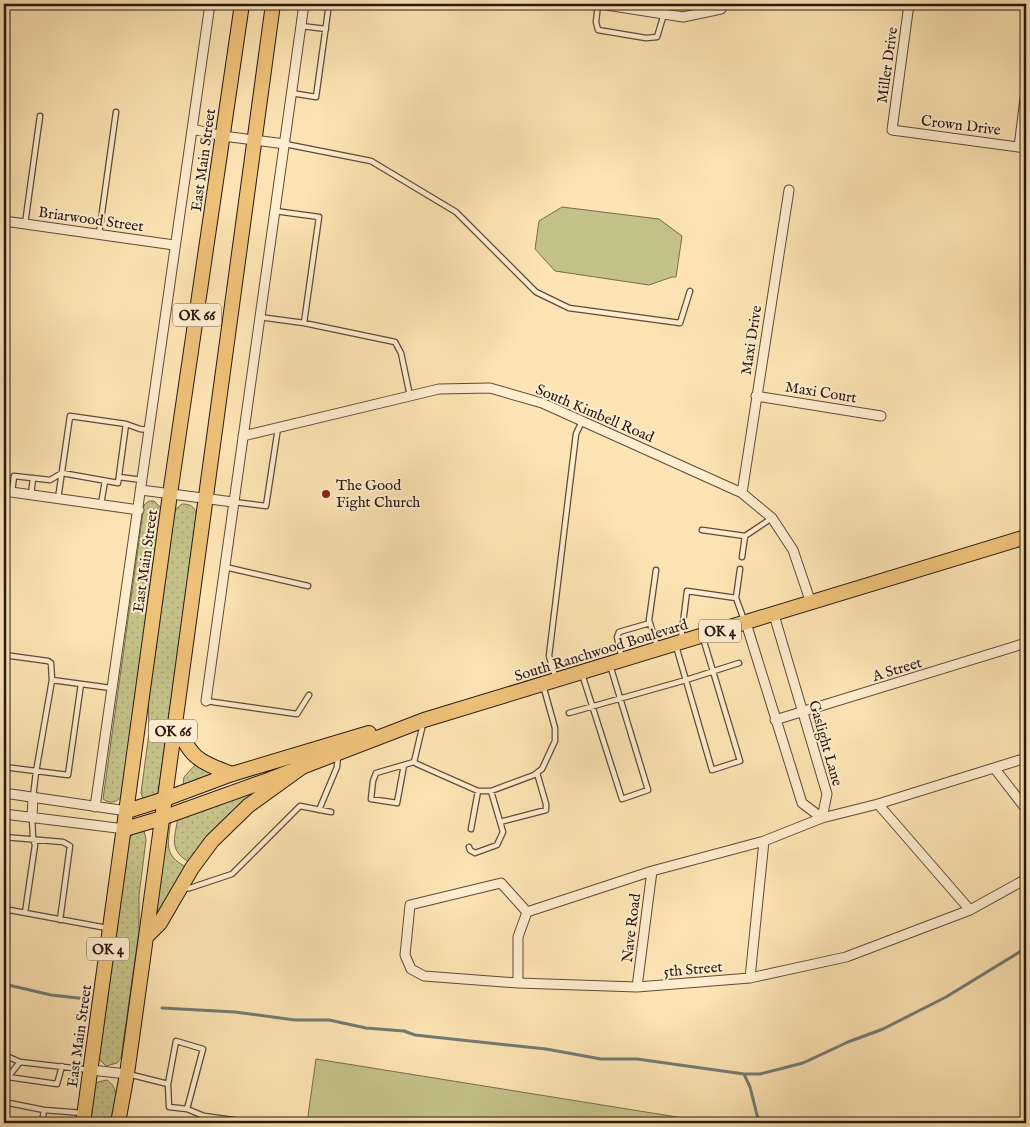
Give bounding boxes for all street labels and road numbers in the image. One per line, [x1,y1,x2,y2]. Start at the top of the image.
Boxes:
street label: Miller Drive [873,26,902,104]
street label: East Main Street [187,107,220,213]
street label: Crown Drive [920,111,1002,140]
street label: Briarwood Street [37,203,145,236]
road number: OK 66 [173,304,221,326]
street label: Maxi Drive [737,304,766,376]
street label: Maxi Court [784,377,858,408]
street label: South Kimbell Road [533,380,658,447]
street label: East Main Street [129,508,162,614]
street label: South Ranchwood Boulevard [512,615,691,686]
road number: OK 4 [699,620,741,642]
street label: A Street [869,653,924,686]
street label: Gaslight Lane [804,698,847,788]
road number: OK 66 [149,719,197,742]
street label: Nave Road [618,891,645,964]
road number: OK 4 [87,938,129,961]
street label: 5th Street [663,957,723,982]
street label: East Main Street [63,983,96,1089]

